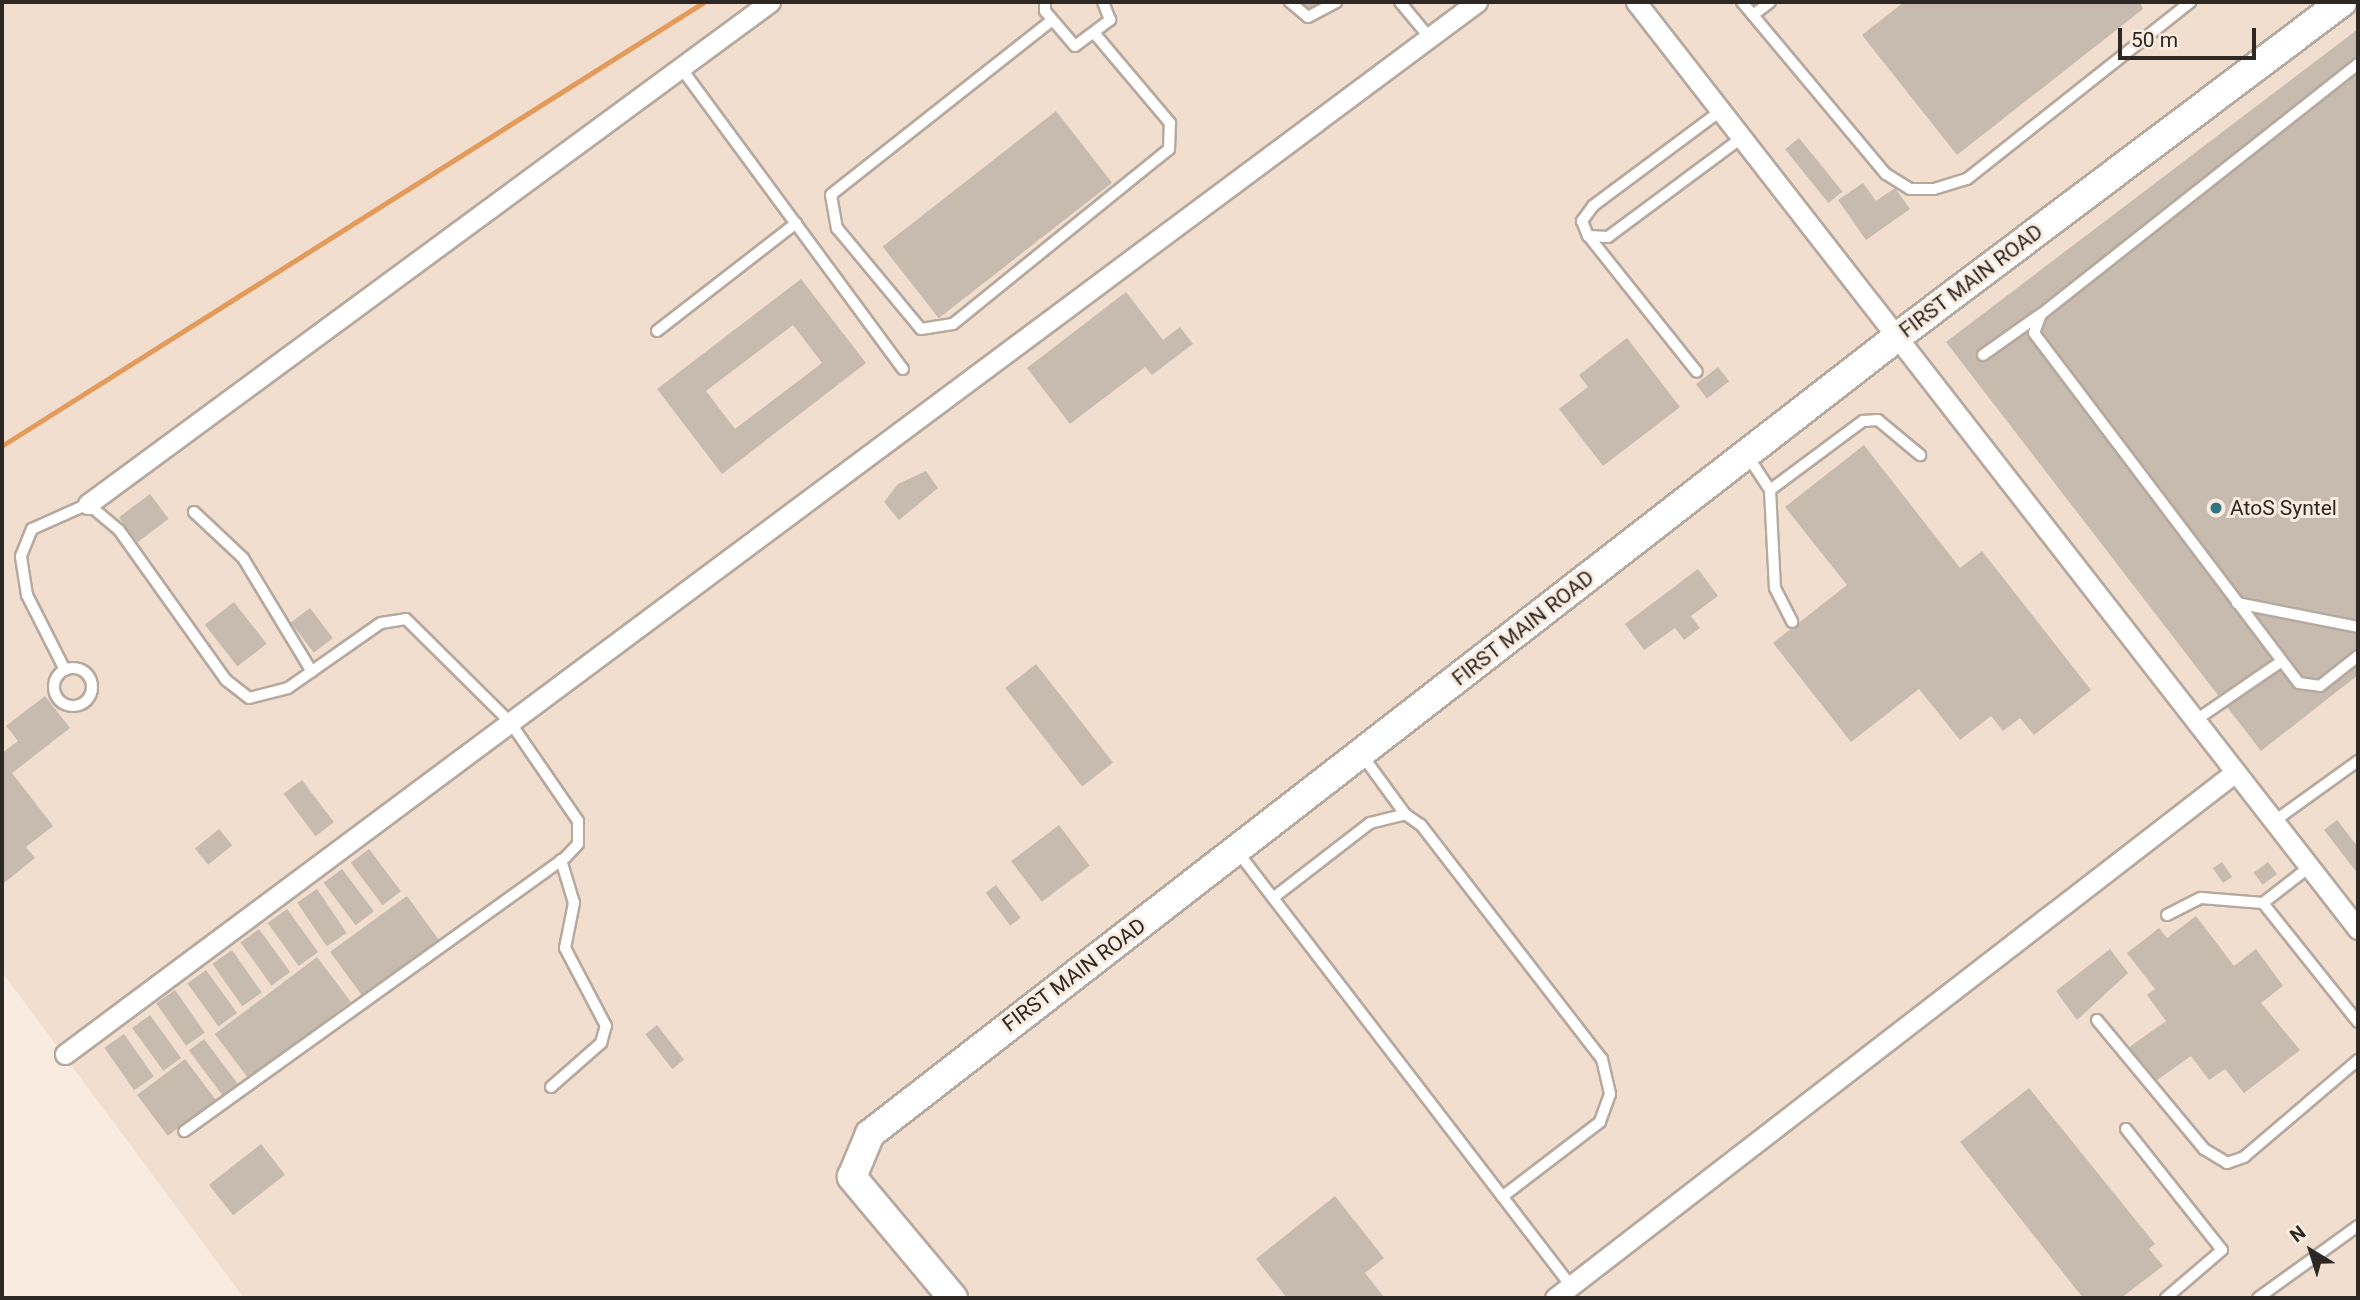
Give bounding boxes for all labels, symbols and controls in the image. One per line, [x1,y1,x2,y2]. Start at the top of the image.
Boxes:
scale bar [2122,14,2260,58]
text: 50 m [2131,28,2178,52]
street label: FIRST MAIN ROAD [1894,219,2048,343]
place label: AtoS Syntel [2230,495,2337,521]
marker: AtoS Syntel [2208,500,2224,516]
street label: FIRST MAIN ROAD [1447,565,1599,691]
street label: FIRST MAIN ROAD [997,913,1151,1037]
north arrow [2276,1216,2346,1286]
text: N [2285,1221,2310,1247]

